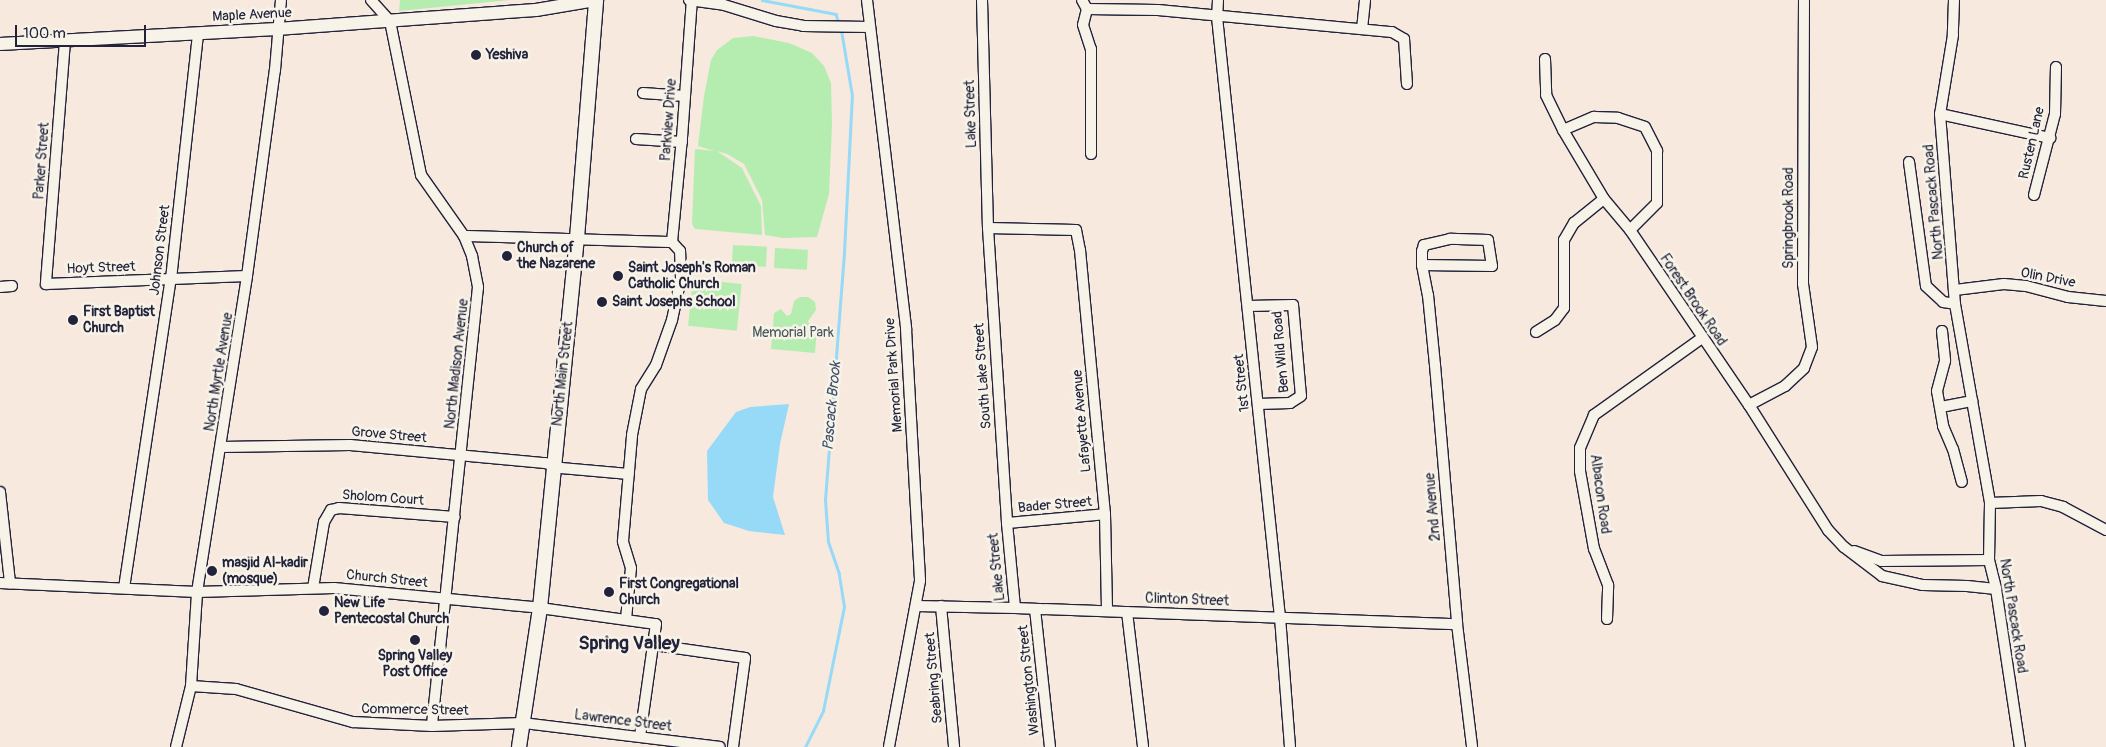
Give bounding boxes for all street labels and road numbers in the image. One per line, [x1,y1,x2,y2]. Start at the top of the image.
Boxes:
street label: Maple Avenue [212,5,292,25]
street label: Parkview Drive [658,78,680,162]
street label: Lake Street [961,80,981,148]
street label: Rusten Lane [2016,105,2048,181]
street label: Parker Street [31,122,53,200]
street label: North Pascack Road [1921,144,1947,260]
street label: Springbrook Road [1781,167,1797,269]
street label: Johnson Street [146,204,174,296]
street label: Forest Brook Road [1656,251,1730,349]
street label: Hoyt Street [66,258,136,278]
street label: Olin Drive [2019,264,2077,292]
street label: North Madison Avenue [442,298,472,430]
street label: Ben Wild Road [1269,310,1293,394]
street label: North Myrtle Avenue [201,311,237,433]
street label: Memorial Park Drive [882,317,906,433]
street label: North Main Street [549,321,577,427]
street label: South Lake Street [971,322,995,430]
street label: 1st Street [1231,353,1253,413]
street label: Lafayette Avenue [1069,369,1095,473]
street label: Grove Street [351,423,427,447]
street label: Albacon Road [1586,453,1614,535]
street label: 2nd Avenue [1422,472,1444,542]
street label: Sholom Court [342,487,424,509]
street label: Bader Street [1017,493,1093,517]
street label: Lake Street [985,532,1009,602]
street label: North Pascack Road [1996,558,2030,674]
street label: Church Street [345,566,429,592]
street label: Clinton Street [1145,590,1229,610]
street label: Washington Street [1015,624,1043,736]
street label: Seabring Street [922,632,946,724]
street label: Commerce Street [361,701,469,719]
street label: Lawrence Street [573,707,673,735]

